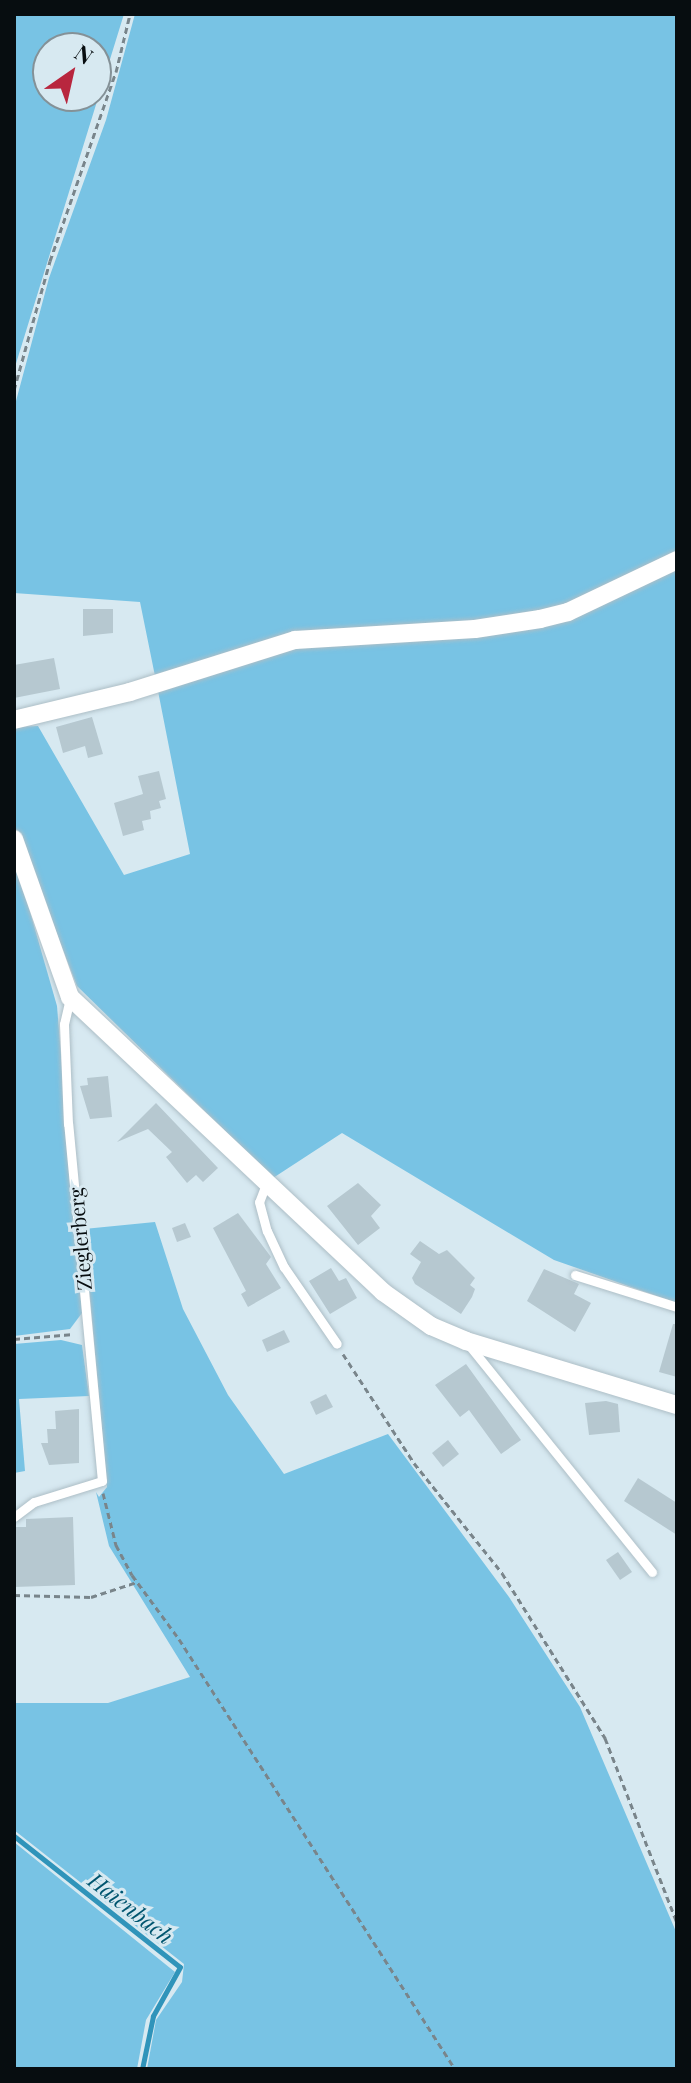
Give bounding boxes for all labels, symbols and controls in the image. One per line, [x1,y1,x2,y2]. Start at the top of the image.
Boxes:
north arrow [32,32,112,112]
text: N [69,37,99,71]
street label: Zieglerberg [63,1186,95,1292]
water label: Haienbach [83,1867,179,1949]

